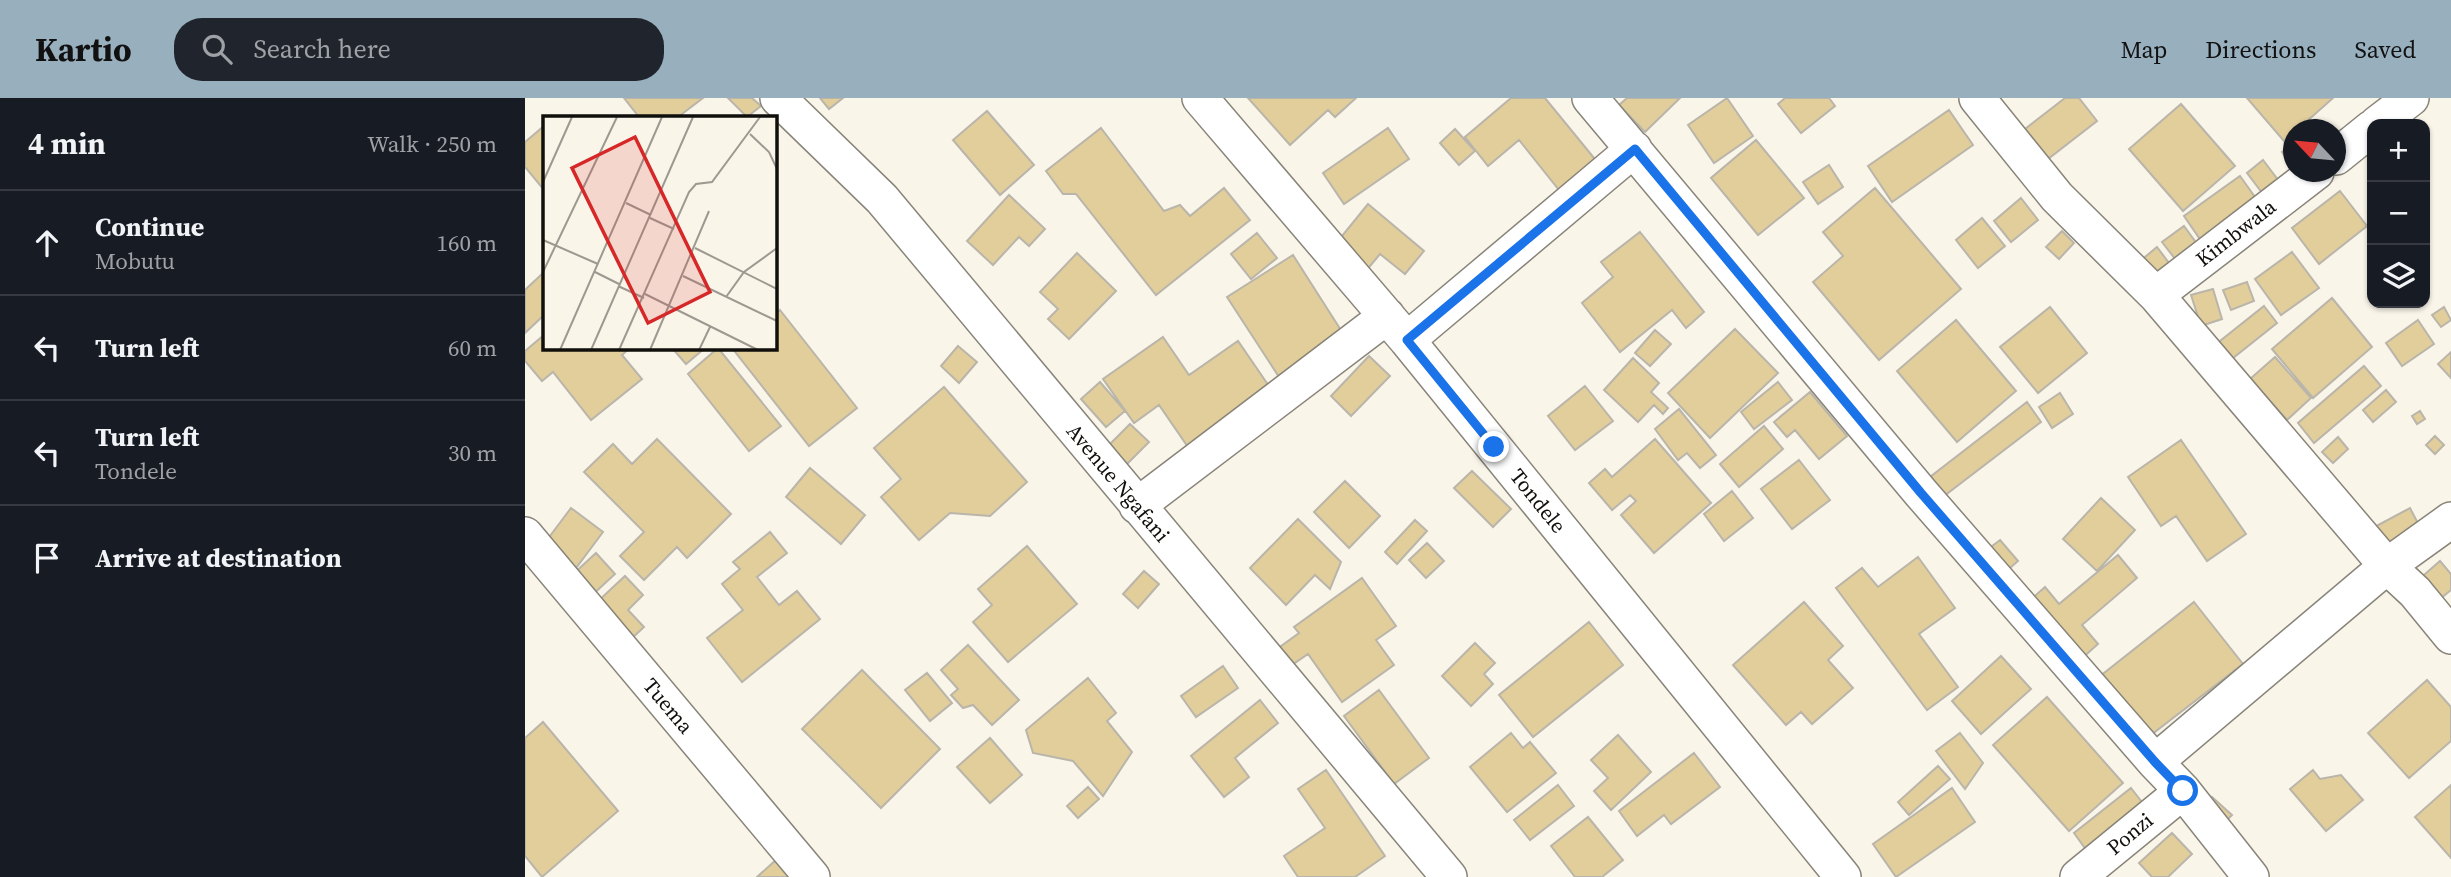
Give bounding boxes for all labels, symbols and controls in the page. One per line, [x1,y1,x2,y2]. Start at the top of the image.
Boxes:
search box [174,18,664,81]
text: Kartio [35,27,132,72]
icon: search [198,30,236,68]
text: Search here [254,31,391,67]
text: Map [2120,33,2167,66]
text: Directions [2205,33,2316,66]
text: Saved [2354,33,2416,66]
inset map [543,116,777,350]
north arrow [2283,119,2346,182]
map controls [2367,119,2430,308]
button: + [2367,119,2430,182]
text: 4 min [28,123,106,164]
text: Walk · 250 m [367,128,497,160]
button: − [2367,182,2430,245]
street label: Kimbwala [2190,192,2282,273]
text: Continue [95,209,204,245]
icon: ahead [28,224,66,262]
text: 160 m [436,227,497,259]
text: Mobutu [95,245,175,277]
button: layers [2367,245,2430,308]
icon: left [28,329,66,367]
text: Turn left [95,330,199,366]
text: 60 m [448,332,497,364]
street label: Avenue Ngafani [1060,417,1177,548]
text: Turn left [95,419,199,455]
route end [1478,431,1509,462]
icon: left [28,434,66,472]
text: 30 m [448,437,497,469]
text: Tondele [95,455,177,487]
street label: Tondele [1504,462,1573,539]
icon: arrive [28,539,66,577]
text: Arrive at destination [95,540,342,576]
street label: Tuema [637,672,700,740]
route start [2167,775,2198,806]
street label: Ponzi [2100,806,2159,861]

